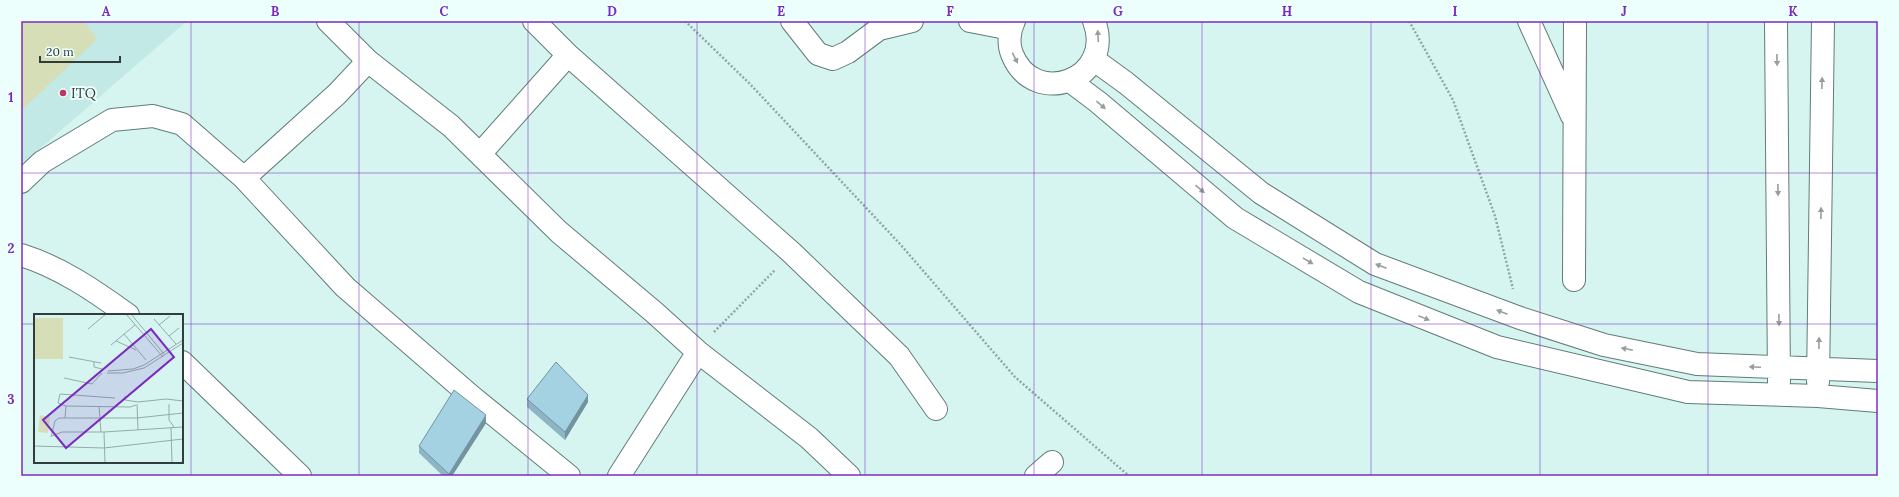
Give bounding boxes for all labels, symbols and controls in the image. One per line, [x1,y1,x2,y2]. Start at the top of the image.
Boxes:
text: A [102,3,111,20]
text: B [271,3,280,20]
text: C [440,3,449,20]
text: D [607,3,617,20]
text: E [777,3,785,20]
text: F [946,3,954,20]
text: G [1113,3,1123,20]
text: H [1282,3,1292,20]
text: I [1452,3,1458,20]
text: J [1621,3,1627,20]
text: K [1788,3,1798,20]
one-way arrow [1094,30,1101,42]
scale bar [40,38,120,64]
text: 20 m [46,44,74,59]
one-way arrow [1012,53,1018,64]
one-way arrow [1774,54,1780,67]
one-way arrow [1819,76,1825,89]
place label: ITQ [71,84,96,102]
marker: ITQ [58,88,68,98]
text: 1 [8,89,14,106]
one-way arrow [1096,100,1107,109]
one-way arrow [1195,184,1205,193]
one-way arrow [1775,184,1781,197]
one-way arrow [1818,206,1824,219]
text: 2 [8,240,15,257]
one-way arrow [1302,258,1313,265]
one-way arrow [1374,263,1386,269]
one-way arrow [1496,308,1508,314]
inset map [34,314,183,463]
one-way arrow [1776,314,1782,327]
one-way arrow [1419,315,1431,321]
one-way arrow [1816,336,1822,349]
one-way arrow [1621,346,1633,352]
one-way arrow [1748,364,1761,370]
text: 3 [7,391,15,408]

